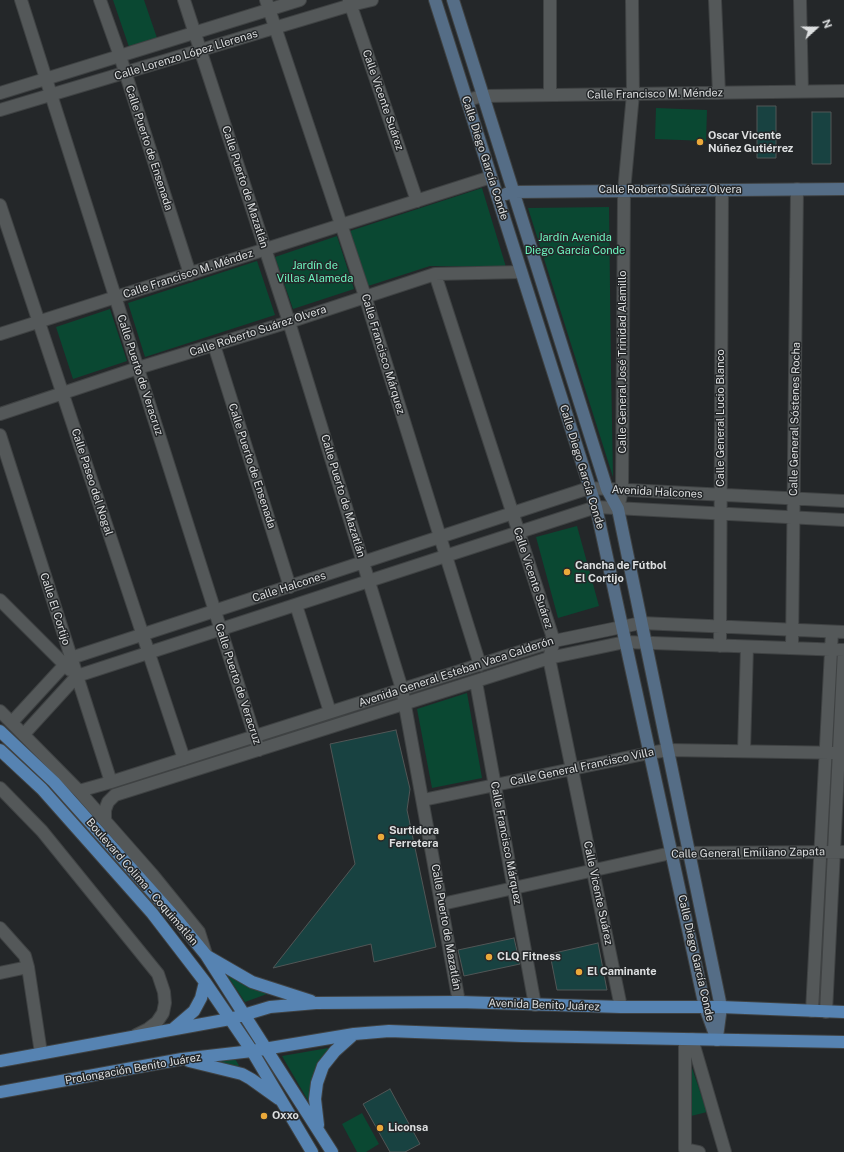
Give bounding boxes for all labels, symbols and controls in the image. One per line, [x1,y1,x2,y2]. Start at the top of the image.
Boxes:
north arrow [796,8,836,48]
text: N [820,18,834,30]
street label: Calle Lorenzo López Llerenas [113,27,259,83]
street label: Calle Vicente Suárez [360,48,406,152]
street label: Calle Puerto de Ensenada [123,84,175,212]
street label: Calle Francisco M. Méndez [587,86,723,102]
street label: Calle Diego García Conde [459,94,511,222]
street label: Calle Puerto de Mazatlán [219,124,271,250]
place label: Oscar Vicente Núñez Gutiérrez [708,129,793,155]
marker: Oscar Vicente Núñez Gutiérrez [695,137,705,147]
street label: Calle Roberto Suárez Olvera [598,183,742,197]
park label: Jardín Avenida Diego García Conde [525,231,625,257]
street label: Calle Francisco M. Méndez [121,247,255,301]
park label: Jardín de Villas Alameda [277,259,353,285]
street label: Calle General José Trinidad Alamillo [616,271,630,453]
street label: Calle Francisco Márquez [358,292,408,416]
street label: Calle Roberto Suárez Olvera [188,303,328,359]
street label: Calle Puerto de Veracruz [114,313,166,437]
street label: Calle General Sóstenes Rocha [787,342,803,496]
street label: Calle General Lucio Blanco [714,349,728,487]
street label: Calle Puerto de Ensenada [226,402,278,530]
street label: Calle Diego García Conde [557,403,607,531]
street label: Calle Paseo del Nogal [68,427,116,537]
street label: Calle Puerto de Mazatlán [318,433,368,559]
street label: Avenida Halcones [611,483,703,501]
street label: Calle Vicente Suárez [510,526,556,630]
place label: Cancha de Fútbol El Cortijo [575,559,667,585]
marker: Cancha de Fútbol El Cortijo [562,567,572,577]
street label: Calle Halcones [251,569,327,605]
street label: Calle El Cortijo [37,571,73,647]
street label: Calle Puerto de Veracruz [212,622,264,746]
street label: Avenida General Esteban Vaca Calderón [357,634,555,710]
street label: Calle General Francisco Villa [509,745,655,789]
street label: Calle Francisco Márquez [488,780,524,906]
street label: Boulevard Colima - Coquimatlán [83,816,201,948]
place label: Surtidora Ferretera [389,824,439,850]
marker: Surtidora Ferretera [376,832,386,842]
street label: Calle Vicente Suárez [581,840,615,946]
street label: Calle General Emiliano Zapata [671,845,825,861]
street label: Calle Puerto de Mazatlán [428,863,464,991]
street label: Calle Diego García Conde [675,893,717,1023]
place label: CLQ Fitness [497,950,561,964]
marker: CLQ Fitness [484,952,494,962]
place label: El Caminante [587,965,657,979]
marker: El Caminante [574,967,584,977]
street label: Avenida Benito Juárez [488,996,600,1014]
street label: Prolongación Benito Juárez [64,1051,202,1087]
place label: Oxxo [272,1109,299,1123]
marker: Oxxo [259,1111,269,1121]
place label: Liconsa [388,1121,428,1135]
marker: Liconsa [375,1123,385,1133]

